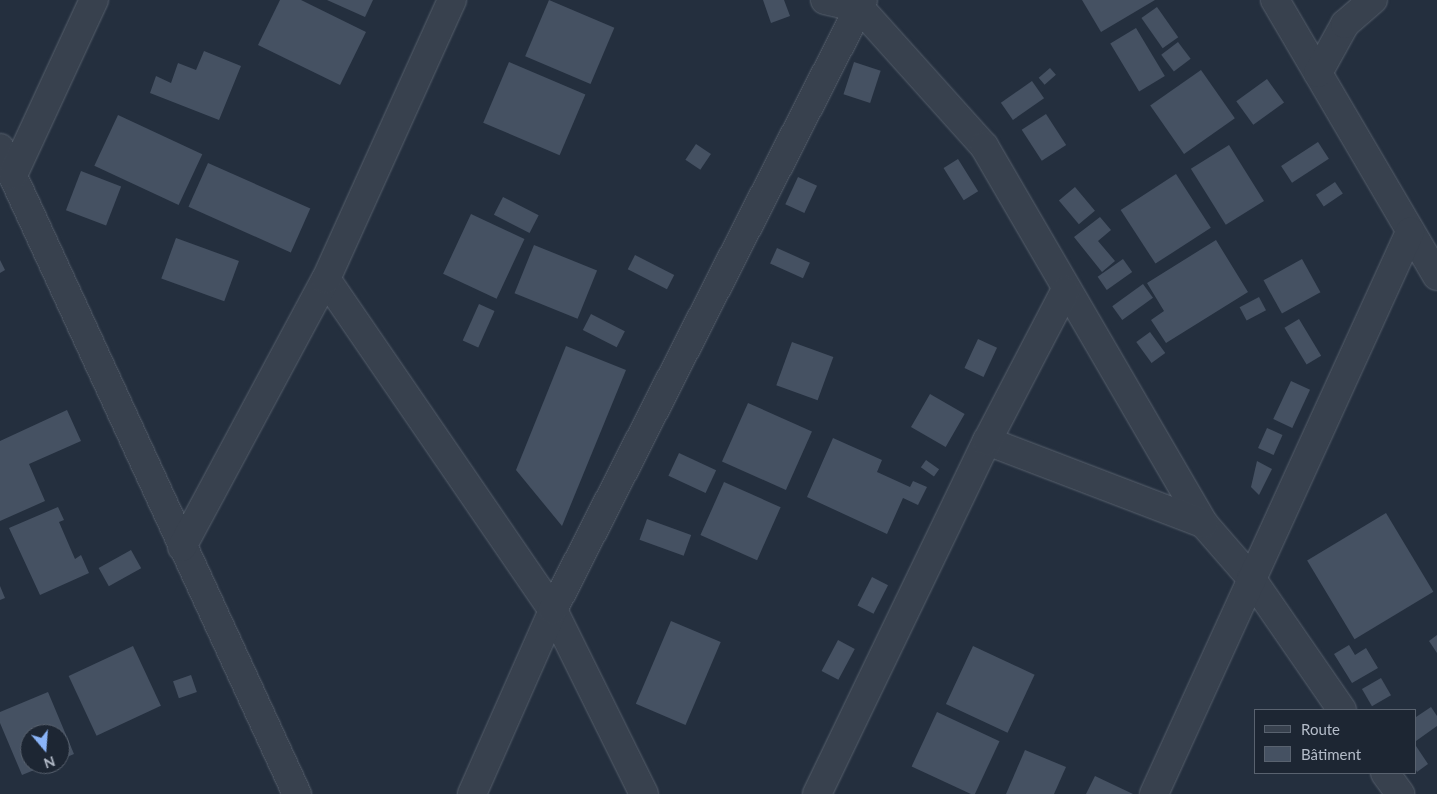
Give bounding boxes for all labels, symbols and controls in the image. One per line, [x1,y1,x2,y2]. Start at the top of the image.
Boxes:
legend [1254,709,1417,774]
text: Route [1301,720,1340,738]
north arrow [20,724,70,774]
text: Bâtiment [1301,745,1361,763]
text: N [42,753,57,773]

